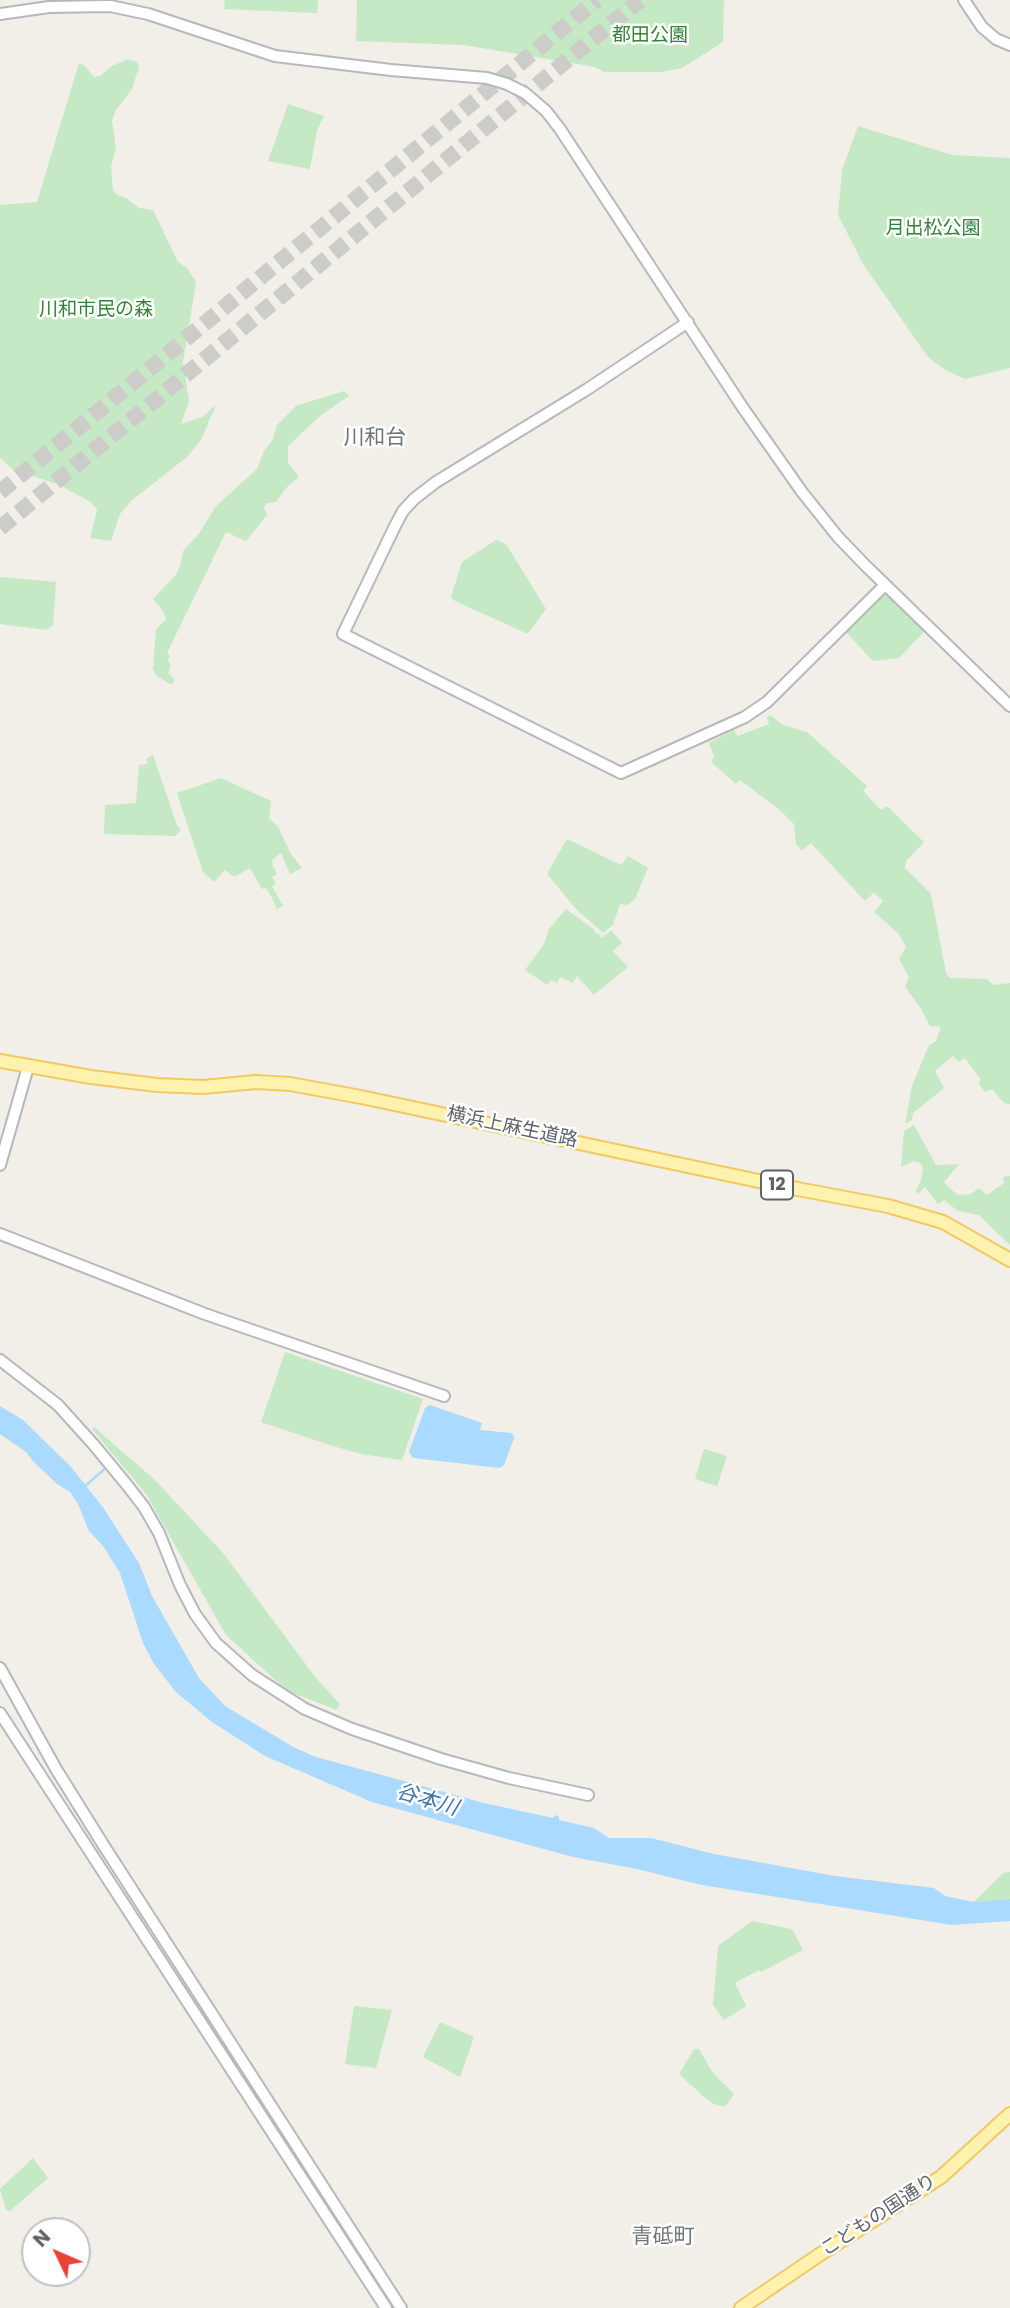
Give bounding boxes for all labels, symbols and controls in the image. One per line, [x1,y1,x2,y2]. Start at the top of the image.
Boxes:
park label: 都田公園 [612,25,688,47]
park label: 月出松公園 [886,218,980,240]
park label: 川和市民の森 [39,299,153,321]
district label: 川和台 [344,426,406,452]
street label: 横浜上麻生道路 [445,1103,579,1153]
road number: 12 [761,1170,793,1200]
water label: 谷本川 [393,1780,461,1822]
street label: こどもの国通り [817,2170,941,2262]
north arrow [21,2217,91,2287]
text: N [27,2224,57,2253]
district label: 青砥町 [632,2225,694,2251]

